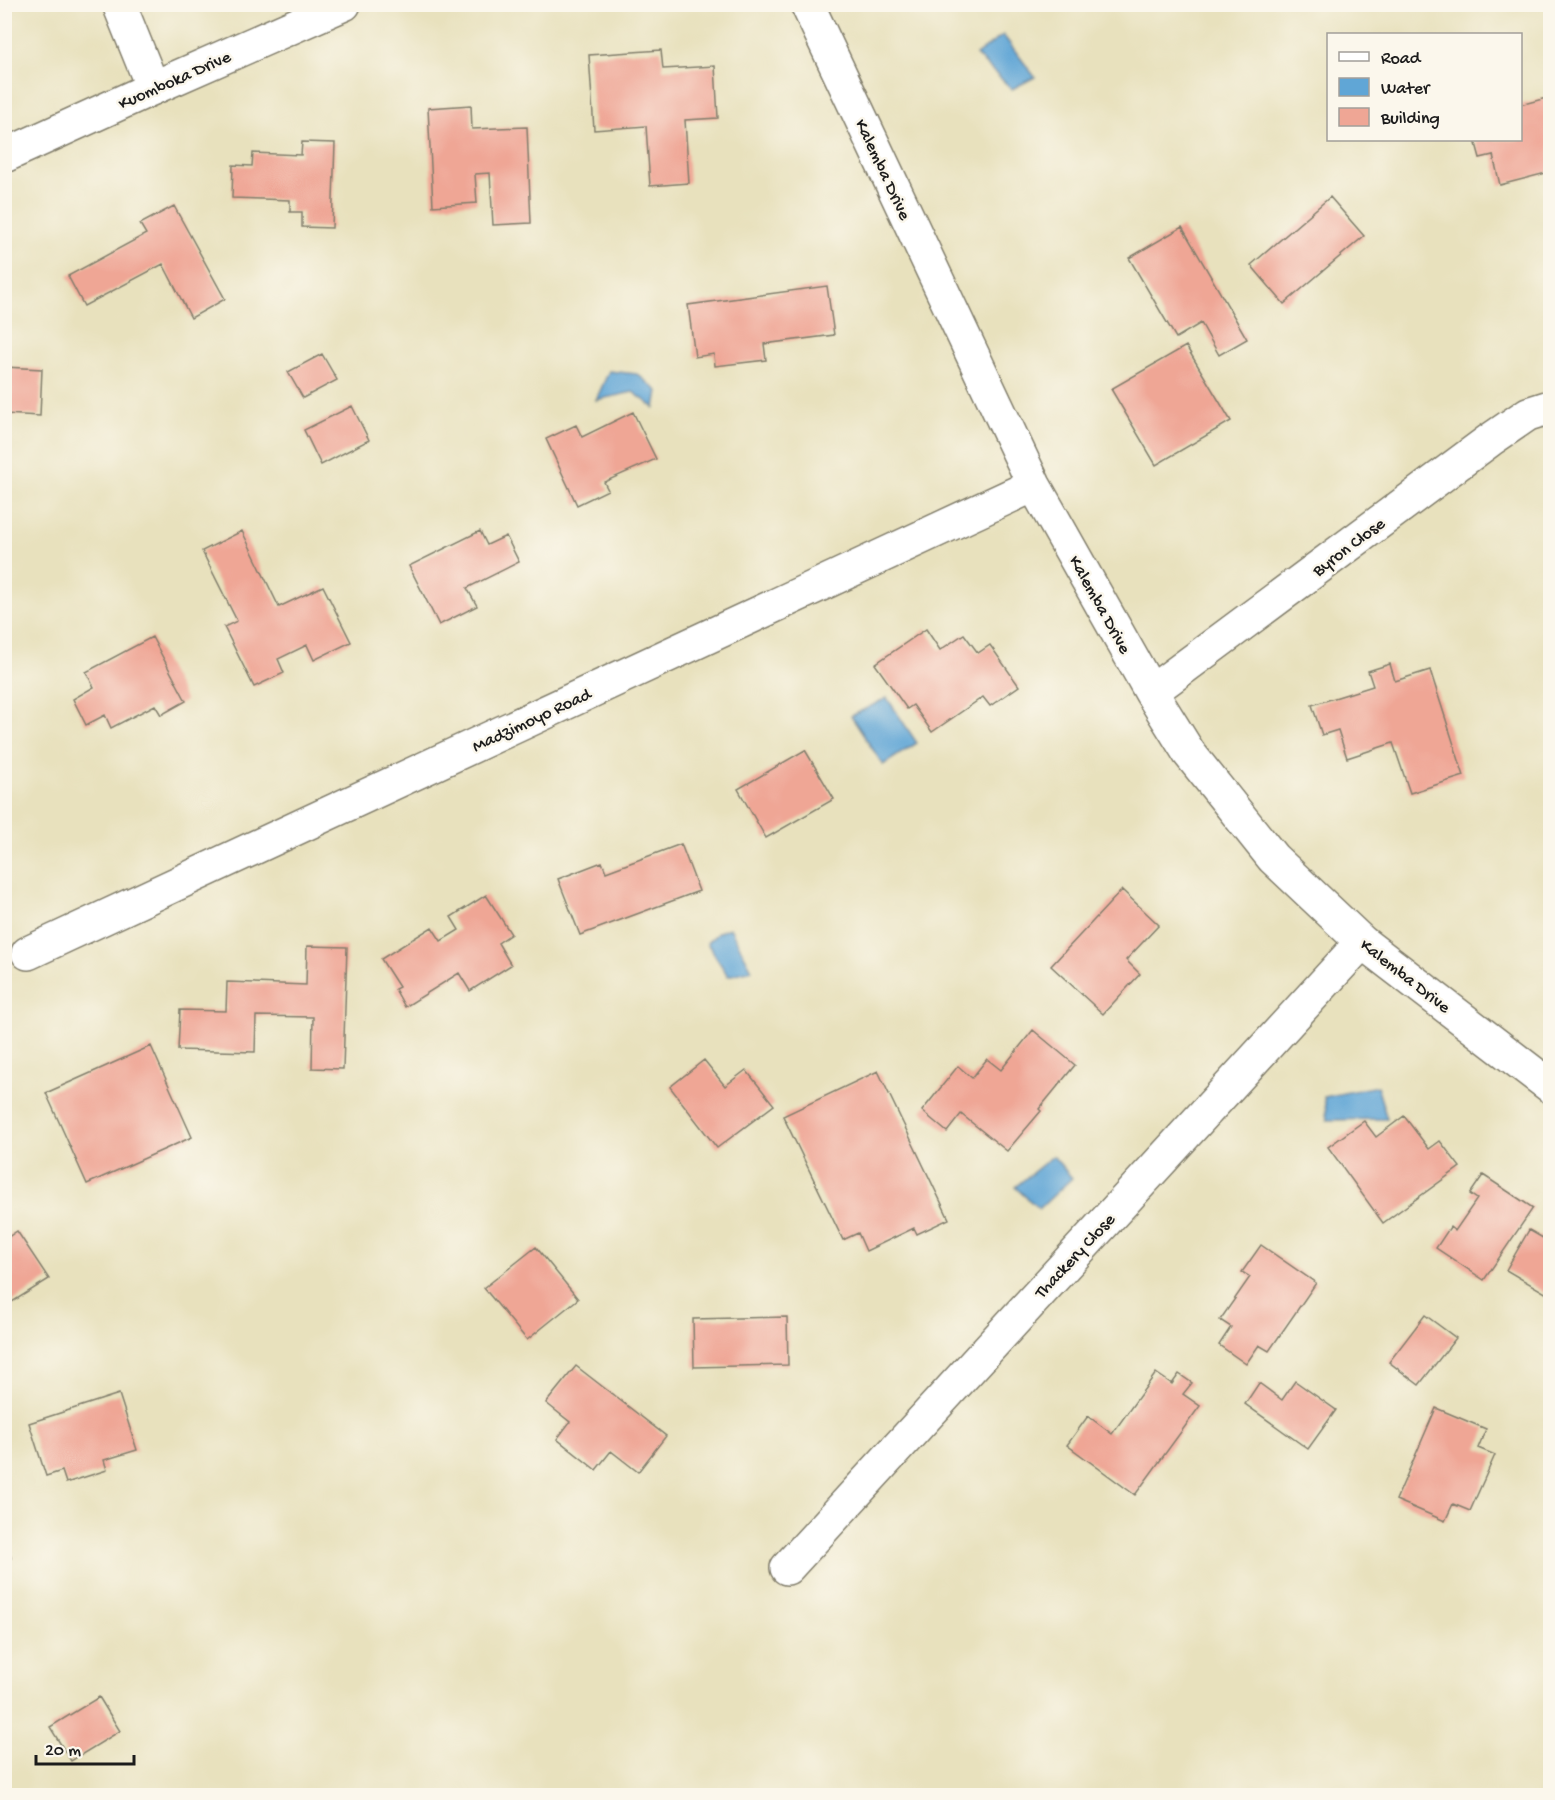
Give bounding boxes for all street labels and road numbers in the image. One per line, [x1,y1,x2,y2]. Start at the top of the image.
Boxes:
street label: Kuomboka Drive [116,47,235,115]
street label: Kalemba Drive [849,116,915,224]
street label: Byron Close [1308,513,1391,583]
street label: Kalemba Drive [1063,552,1135,659]
street label: Madzimoyo Road [469,684,596,758]
street label: Kalemba Drive [1355,935,1454,1019]
street label: Thackery Close [1030,1209,1121,1304]

